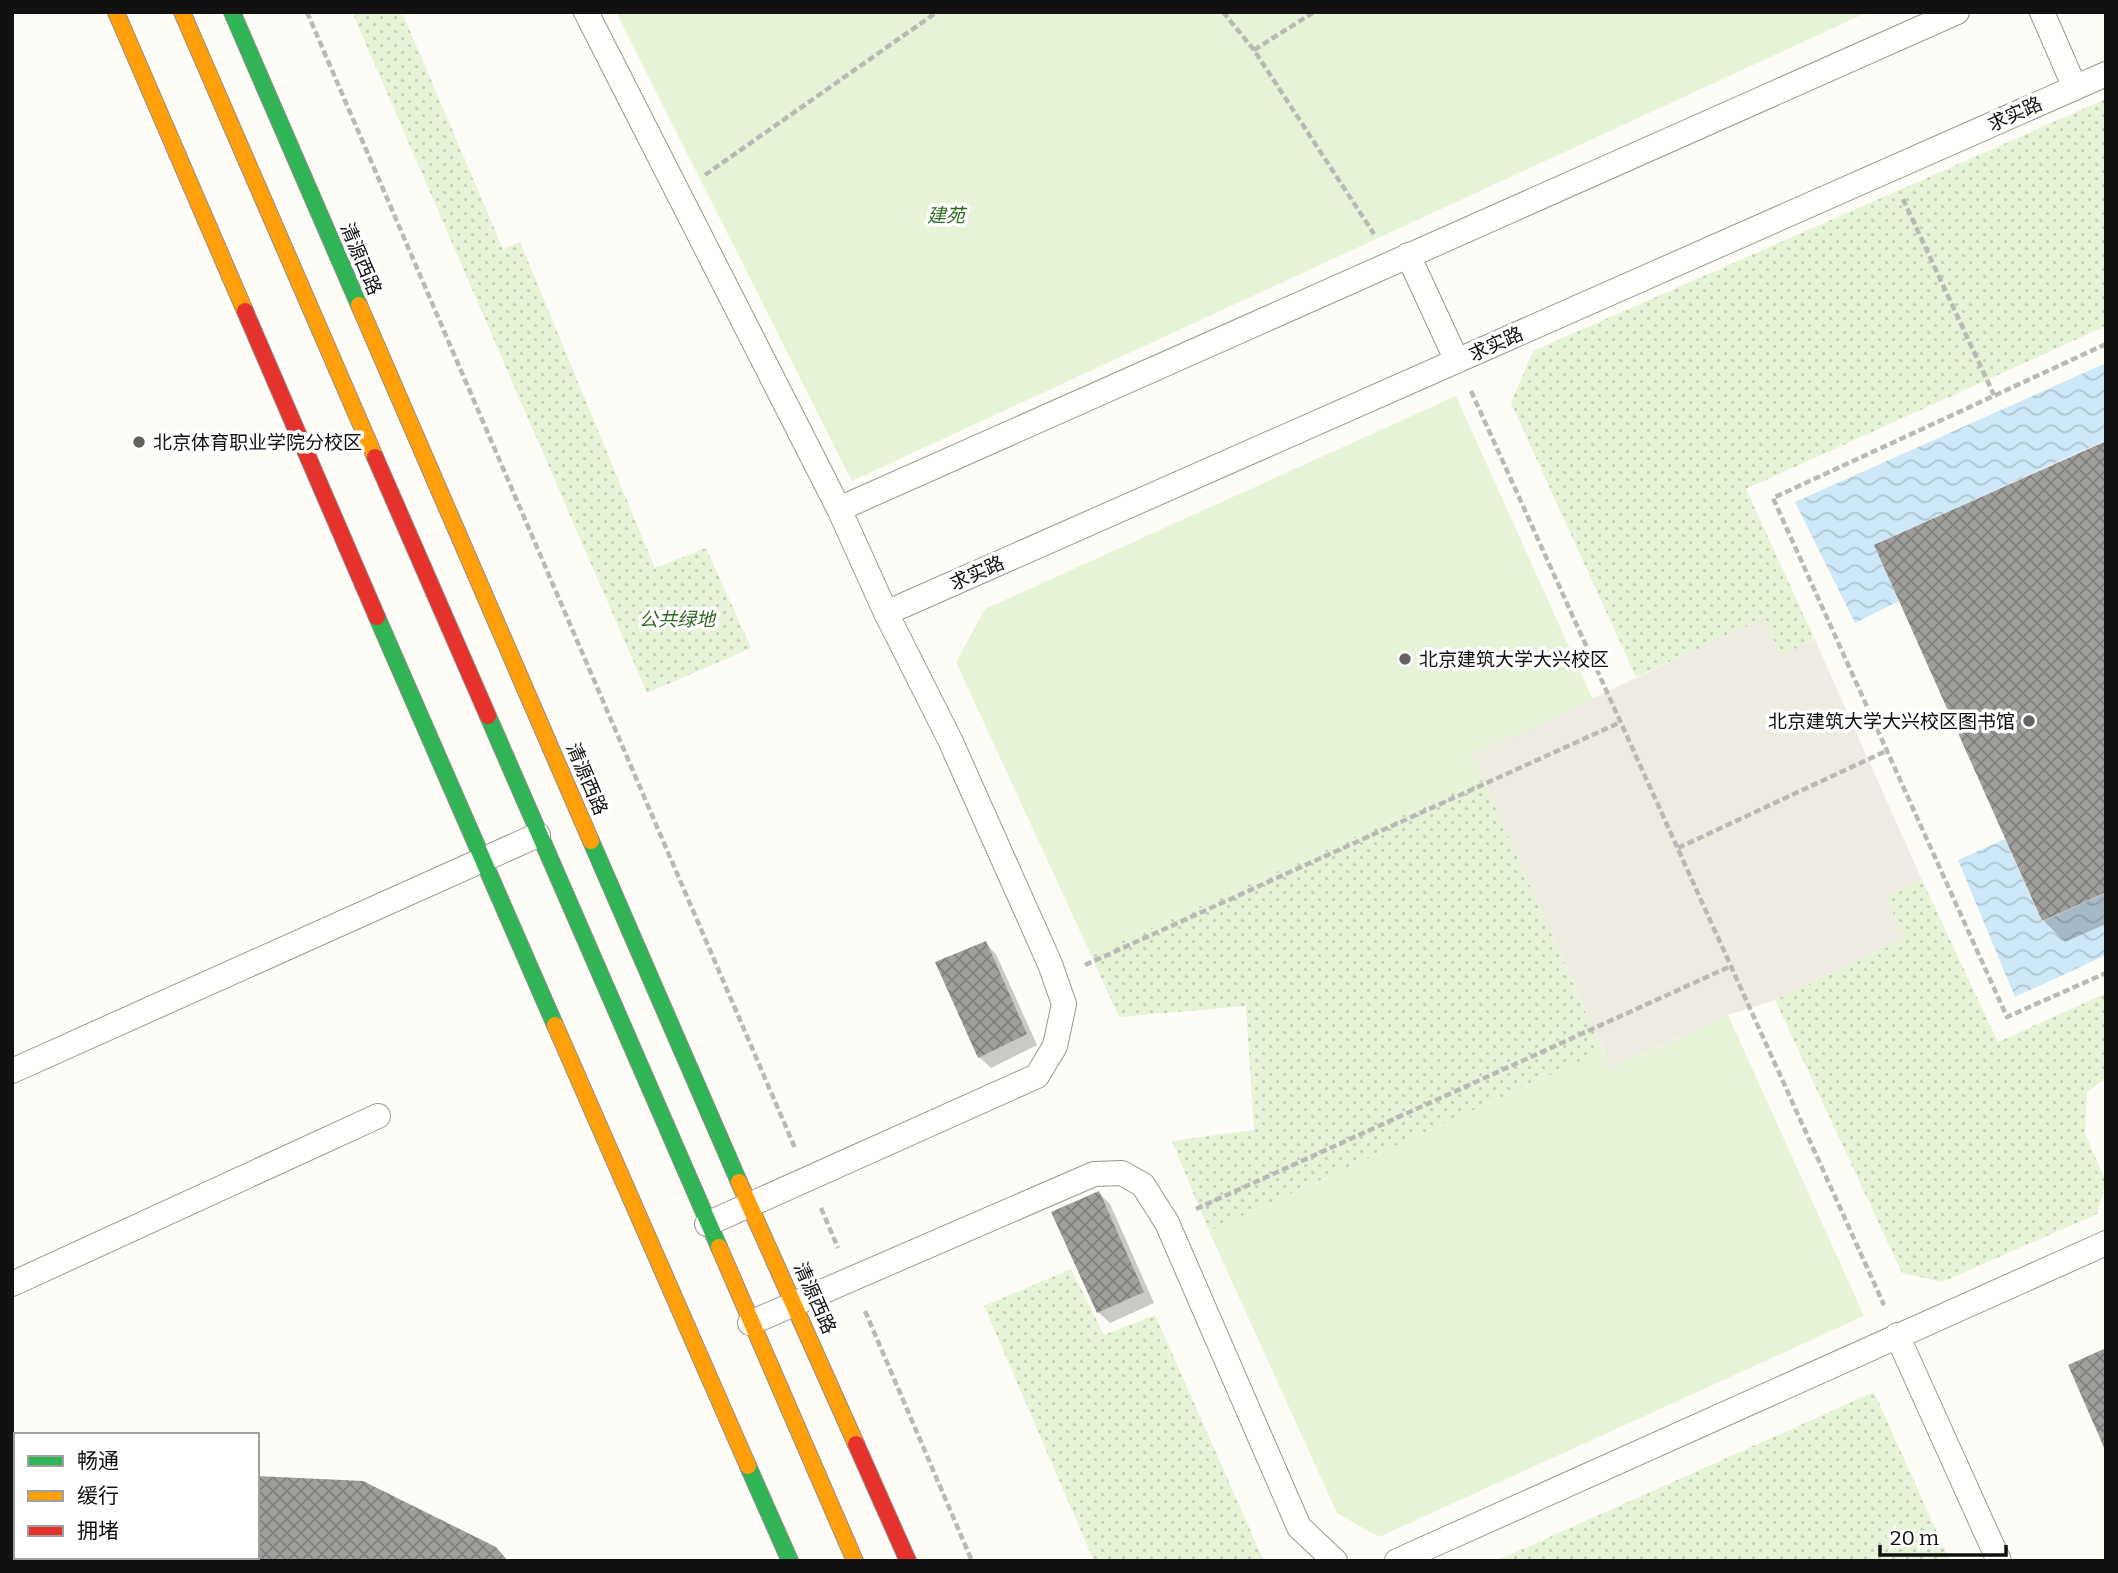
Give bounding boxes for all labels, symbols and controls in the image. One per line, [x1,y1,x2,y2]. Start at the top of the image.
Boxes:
street label: 求实路 [1984,92,2046,136]
park label: 建苑 [927,204,968,227]
street label: 清源西路 [336,220,386,298]
street label: 求实路 [1465,322,1527,366]
place label: 北京体育职业学院分校区 [153,431,362,454]
marker: 北京体育职业学院分校区 [131,434,147,450]
street label: 求实路 [946,551,1008,595]
park label: 公共绿地 [639,608,717,631]
place label: 北京建筑大学大兴校区 [1419,648,1609,671]
marker: 北京建筑大学大兴校区 [1397,651,1413,667]
place label: 北京建筑大学大兴校区图书馆 [1768,710,2015,733]
marker: 北京建筑大学大兴校区图书馆 [2021,713,2037,729]
street label: 清源西路 [562,740,612,818]
street label: 清源西路 [789,1259,841,1337]
legend [14,1433,259,1559]
text: 畅通 [77,1448,119,1474]
text: 缓行 [77,1483,119,1509]
scale bar [1880,1514,2006,1558]
text: 拥堵 [77,1518,119,1544]
text: 20 m [1890,1525,1939,1551]

